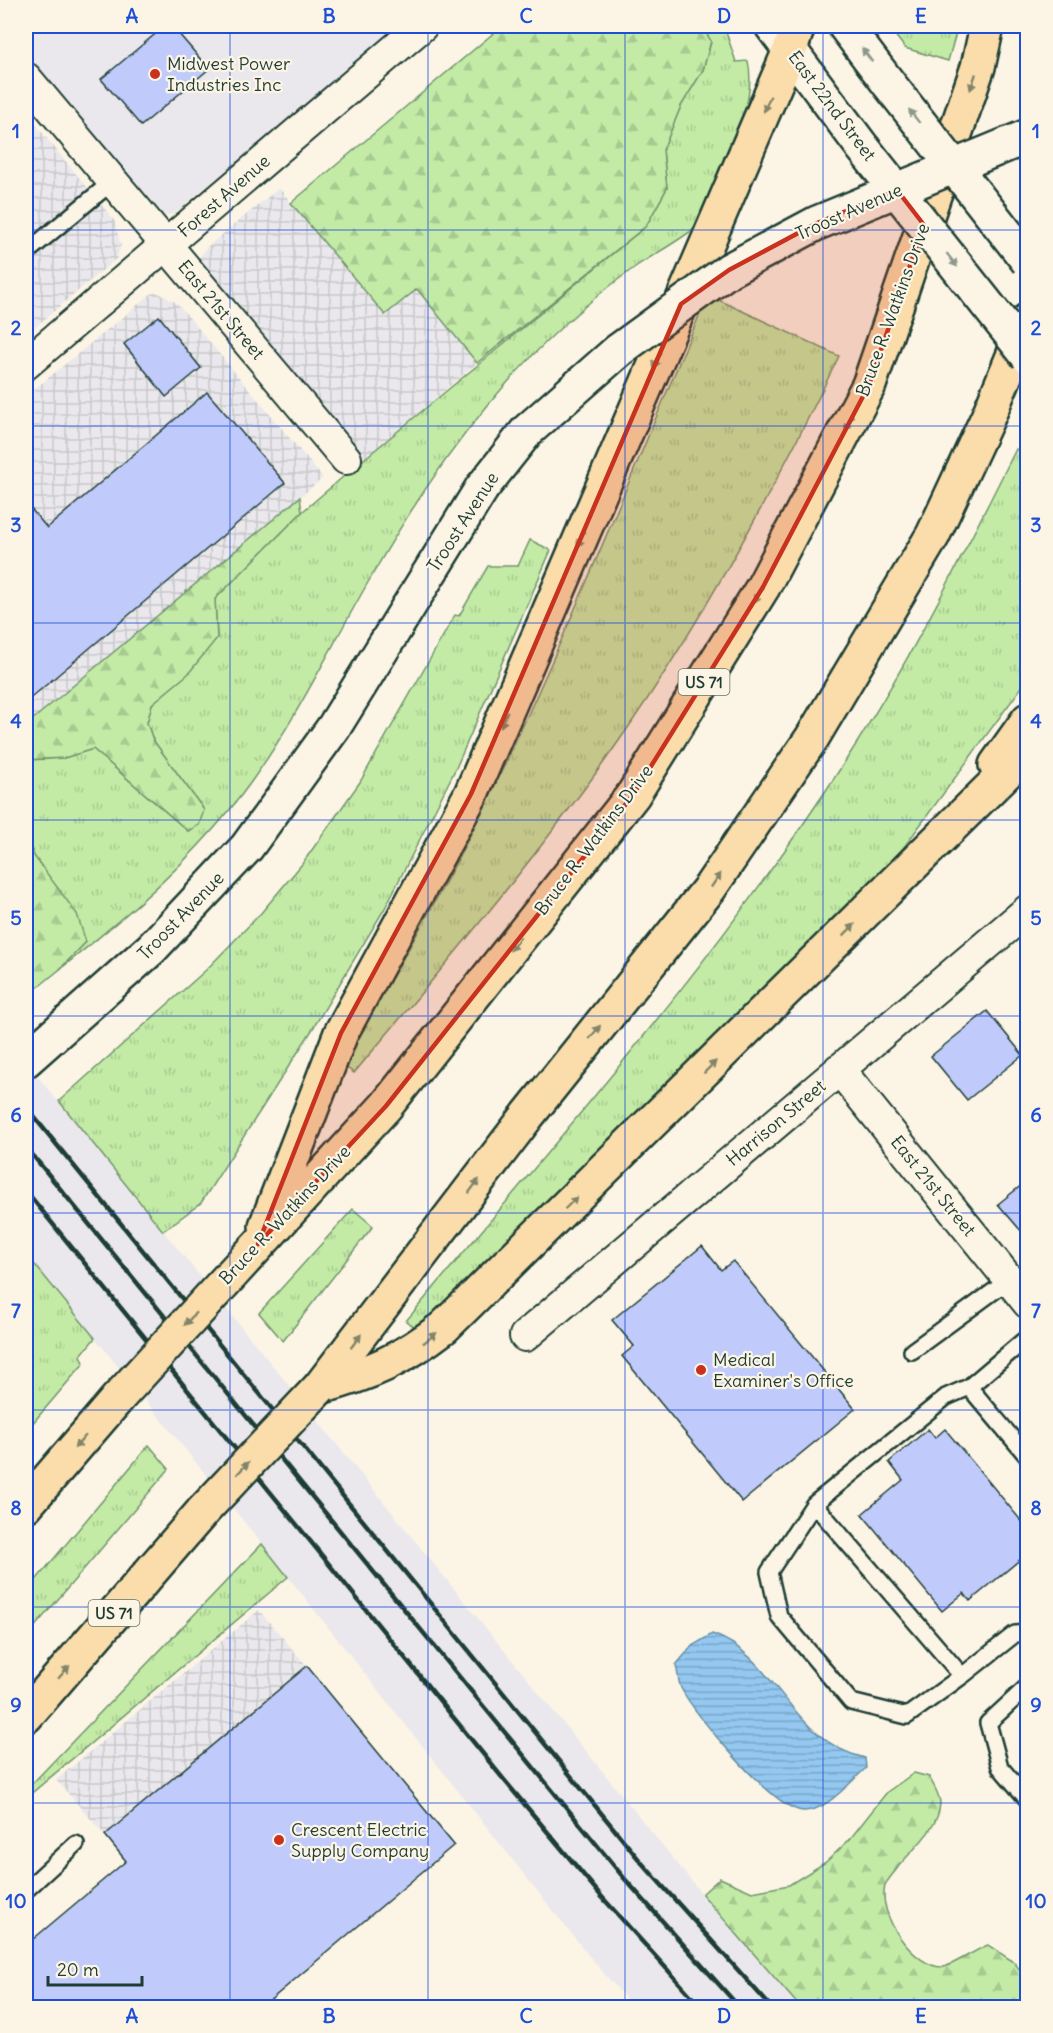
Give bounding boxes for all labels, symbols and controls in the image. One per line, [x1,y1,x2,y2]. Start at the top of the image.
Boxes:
text: A [126,3,139,28]
text: B [322,3,336,28]
text: C [519,3,533,28]
text: D [717,3,731,28]
text: E [915,3,927,28]
street label: East 22nd Street [783,46,881,165]
one-way arrow [861,47,873,62]
place label: Midwest Power Industries Inc [167,52,291,96]
marker: Midwest Power Industries Inc [148,67,162,81]
one-way arrow [967,73,977,91]
one-way arrow [762,95,772,113]
one-way arrow [908,108,920,123]
text: 1 [12,118,20,143]
text: 1 [1032,118,1040,143]
street label: Forest Avenue [173,149,275,242]
street label: Troost Avenue [792,178,906,245]
street label: Bruce R. Watkins Drive [850,220,935,400]
one-way arrow [945,252,958,268]
street label: East 21st Street [173,255,270,364]
text: 2 [11,315,22,340]
text: 2 [1031,315,1042,340]
one-way arrow [653,352,662,369]
one-way arrow [844,415,854,432]
street label: Troost Avenue [422,467,503,576]
text: 3 [10,512,22,537]
text: 3 [1030,512,1042,537]
one-way arrow [576,531,586,549]
one-way arrow [752,587,763,603]
road number: US 71 [678,669,730,695]
text: 4 [10,708,22,733]
text: 4 [1030,708,1042,733]
one-way arrow [499,710,509,728]
street label: Bruce R. Watkins Drive [529,760,658,920]
street label: Troost Avenue [133,866,229,965]
one-way arrow [710,872,722,888]
text: 5 [10,905,22,930]
text: 5 [1030,905,1042,930]
one-way arrow [841,923,855,937]
one-way arrow [508,936,521,952]
one-way arrow [588,1025,600,1040]
one-way arrow [703,1059,717,1074]
street label: Harrison Street [721,1074,830,1171]
text: 6 [10,1102,22,1127]
text: 6 [1030,1102,1042,1127]
street label: East 21st Street [886,1131,981,1241]
street label: Bruce R. Watkins Drive [214,1140,355,1289]
one-way arrow [468,1178,480,1193]
one-way arrow [563,1197,577,1211]
text: 7 [11,1298,21,1323]
text: 7 [1031,1298,1041,1323]
one-way arrow [184,1311,197,1326]
one-way arrow [422,1332,438,1344]
one-way arrow [349,1333,361,1348]
place label: Medical Examiner's Office [713,1348,854,1392]
marker: Medical Examiner's Office [694,1363,708,1377]
one-way arrow [73,1435,87,1450]
one-way arrow [236,1462,250,1476]
text: 8 [10,1495,22,1520]
text: 8 [1030,1495,1042,1520]
road number: US 71 [88,1600,140,1626]
one-way arrow [57,1665,70,1680]
text: 9 [10,1692,22,1717]
text: 9 [1030,1692,1042,1717]
place label: Crescent Electric Supply Company [291,1818,429,1862]
marker: Crescent Electric Supply Company [272,1833,286,1847]
text: 10 [5,1888,27,1913]
text: 10 [1025,1888,1047,1913]
scale bar [48,1949,142,1987]
text: 20 m [57,1958,99,1981]
text: A [126,2003,139,2028]
text: B [322,2003,336,2028]
text: C [519,2003,533,2028]
text: D [717,2003,731,2028]
text: E [915,2003,927,2028]

